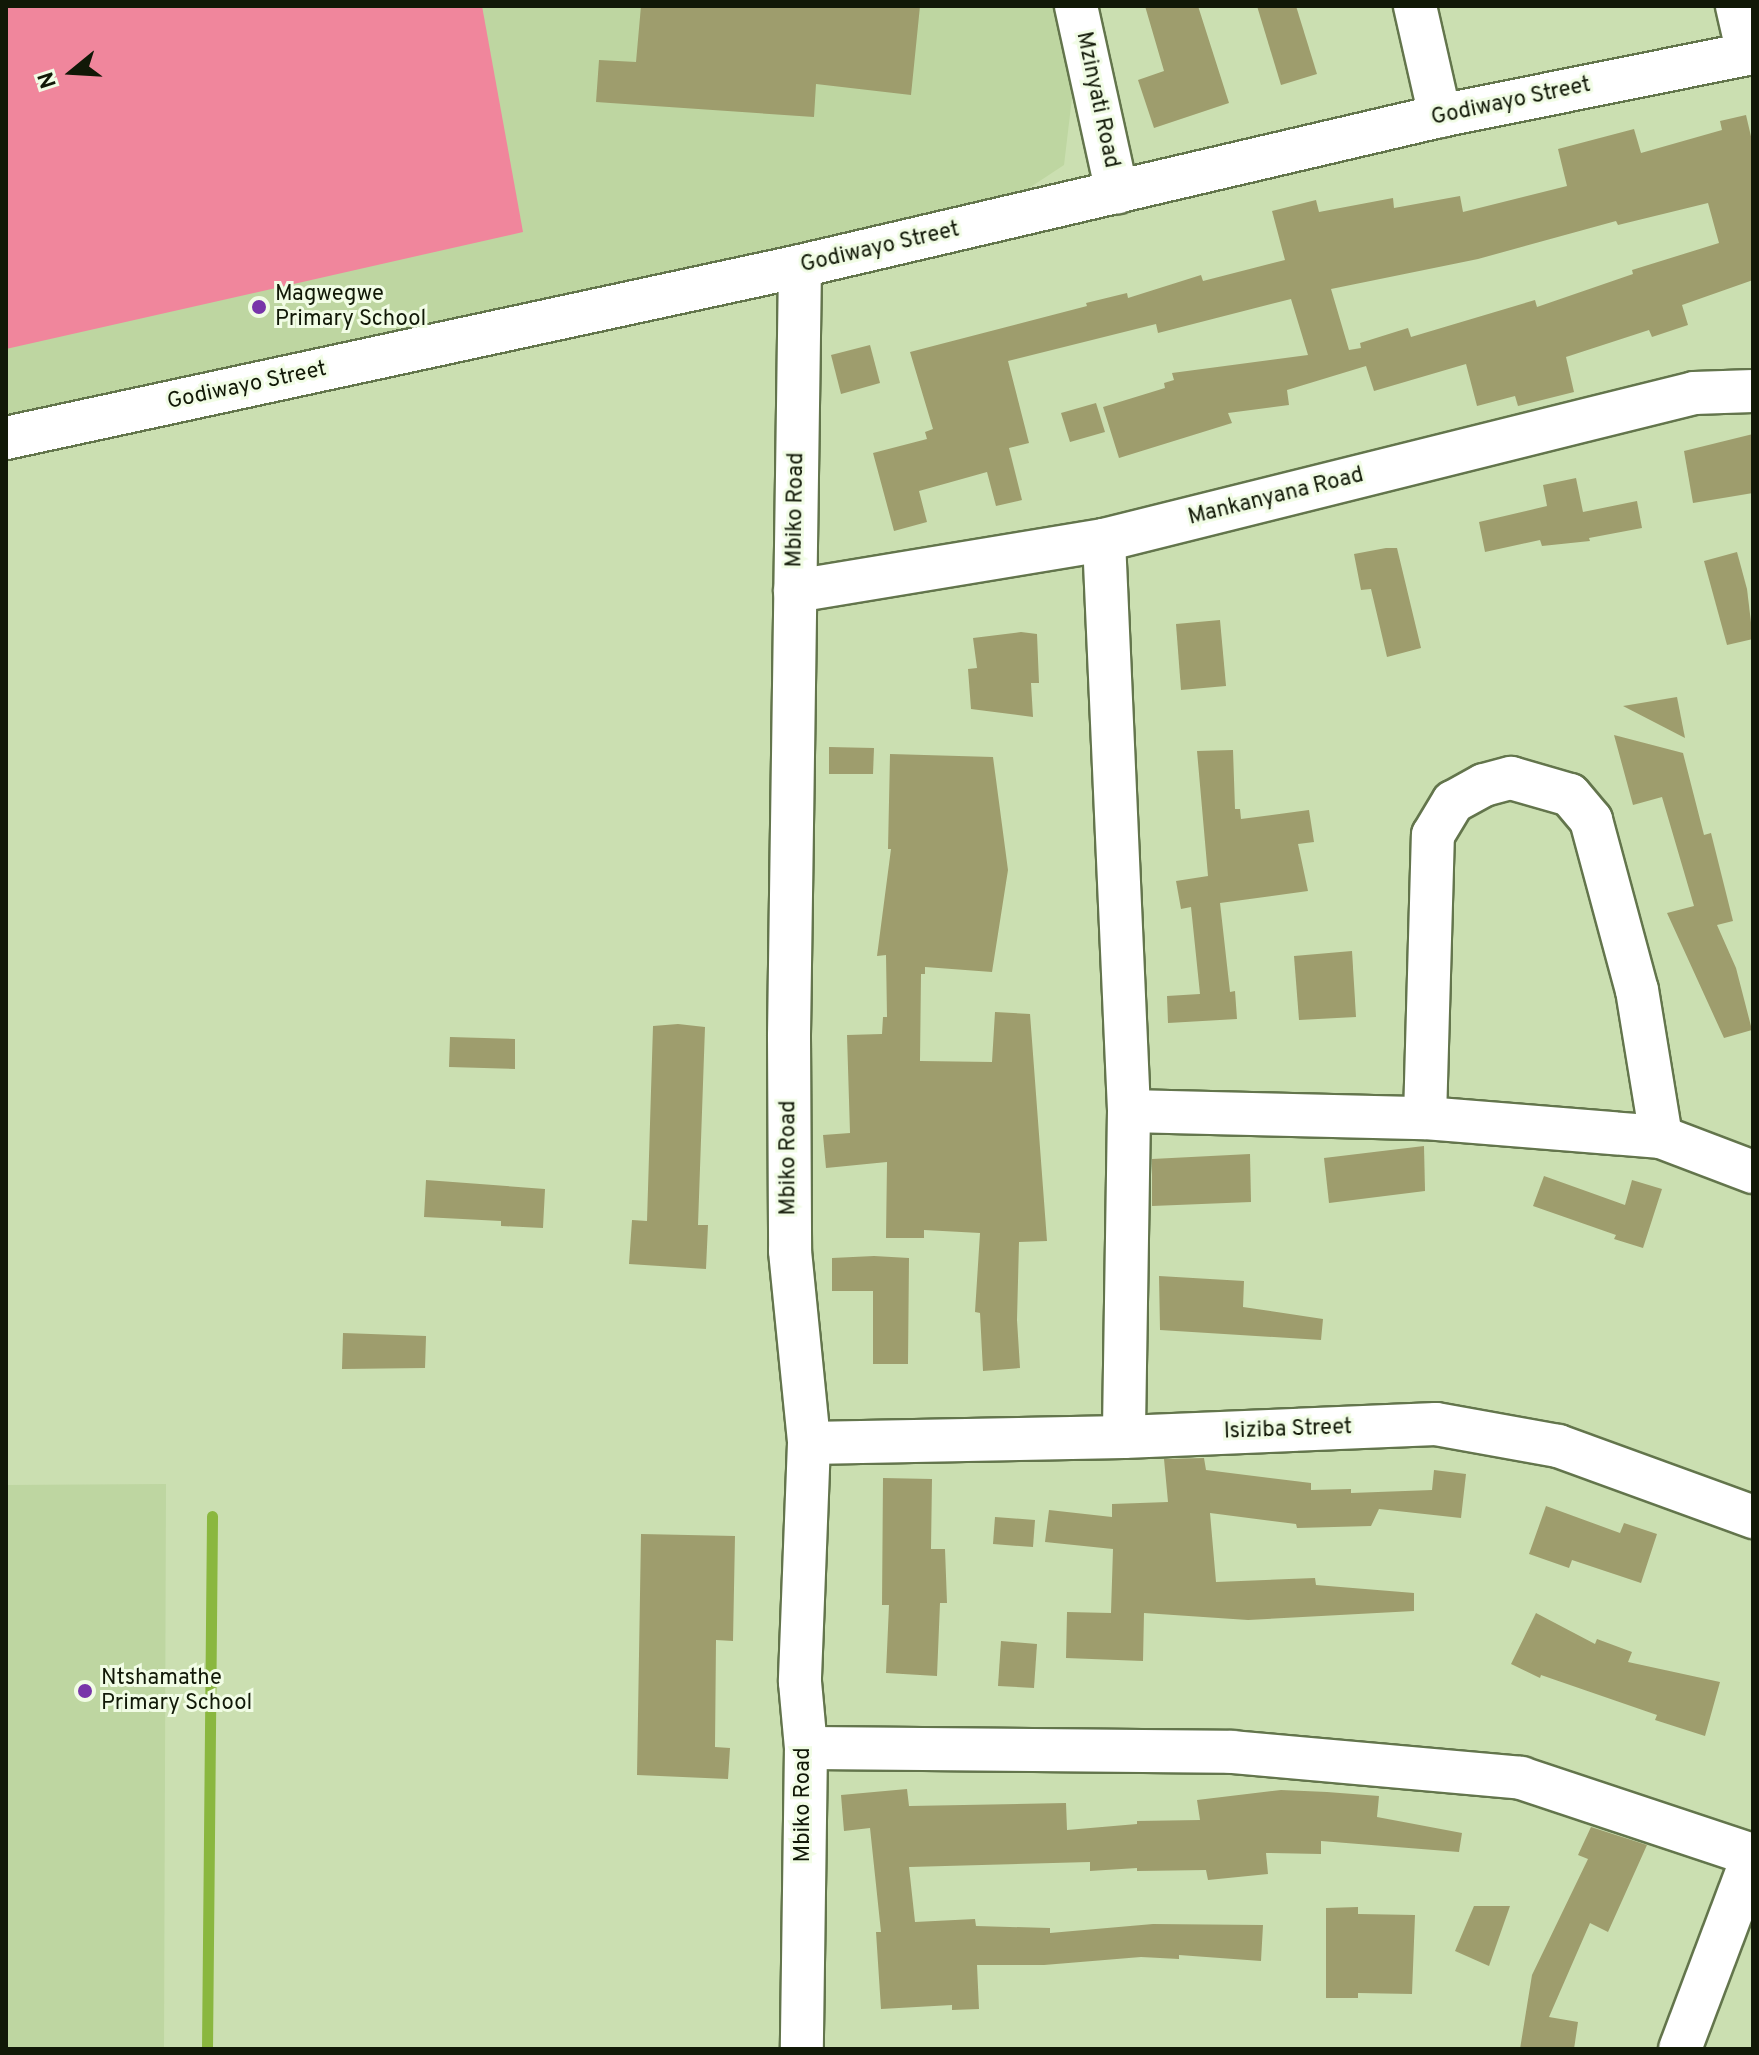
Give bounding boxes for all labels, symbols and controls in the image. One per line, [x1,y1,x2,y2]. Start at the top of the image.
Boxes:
street label: Mzinyati Road [1070,29,1124,171]
north arrow [32,32,112,112]
text: N [33,68,64,91]
street label: Godiwayo Street [1429,72,1593,132]
street label: Godiwayo Street [798,217,962,279]
place label: Magwegwe Primary School [275,281,426,332]
marker: Magwegwe Primary School [250,298,268,316]
street label: Godiwayo Street [165,356,329,416]
street label: Mbiko Road [782,452,810,568]
street label: Mankanyana Road [1186,462,1366,532]
street label: Mbiko Road [776,1100,802,1216]
street label: Isiziba Street [1223,1415,1353,1445]
place label: Ntshamathe Primary School [101,1665,252,1716]
marker: Ntshamathe Primary School [76,1682,94,1700]
street label: Mbiko Road [791,1747,817,1863]

